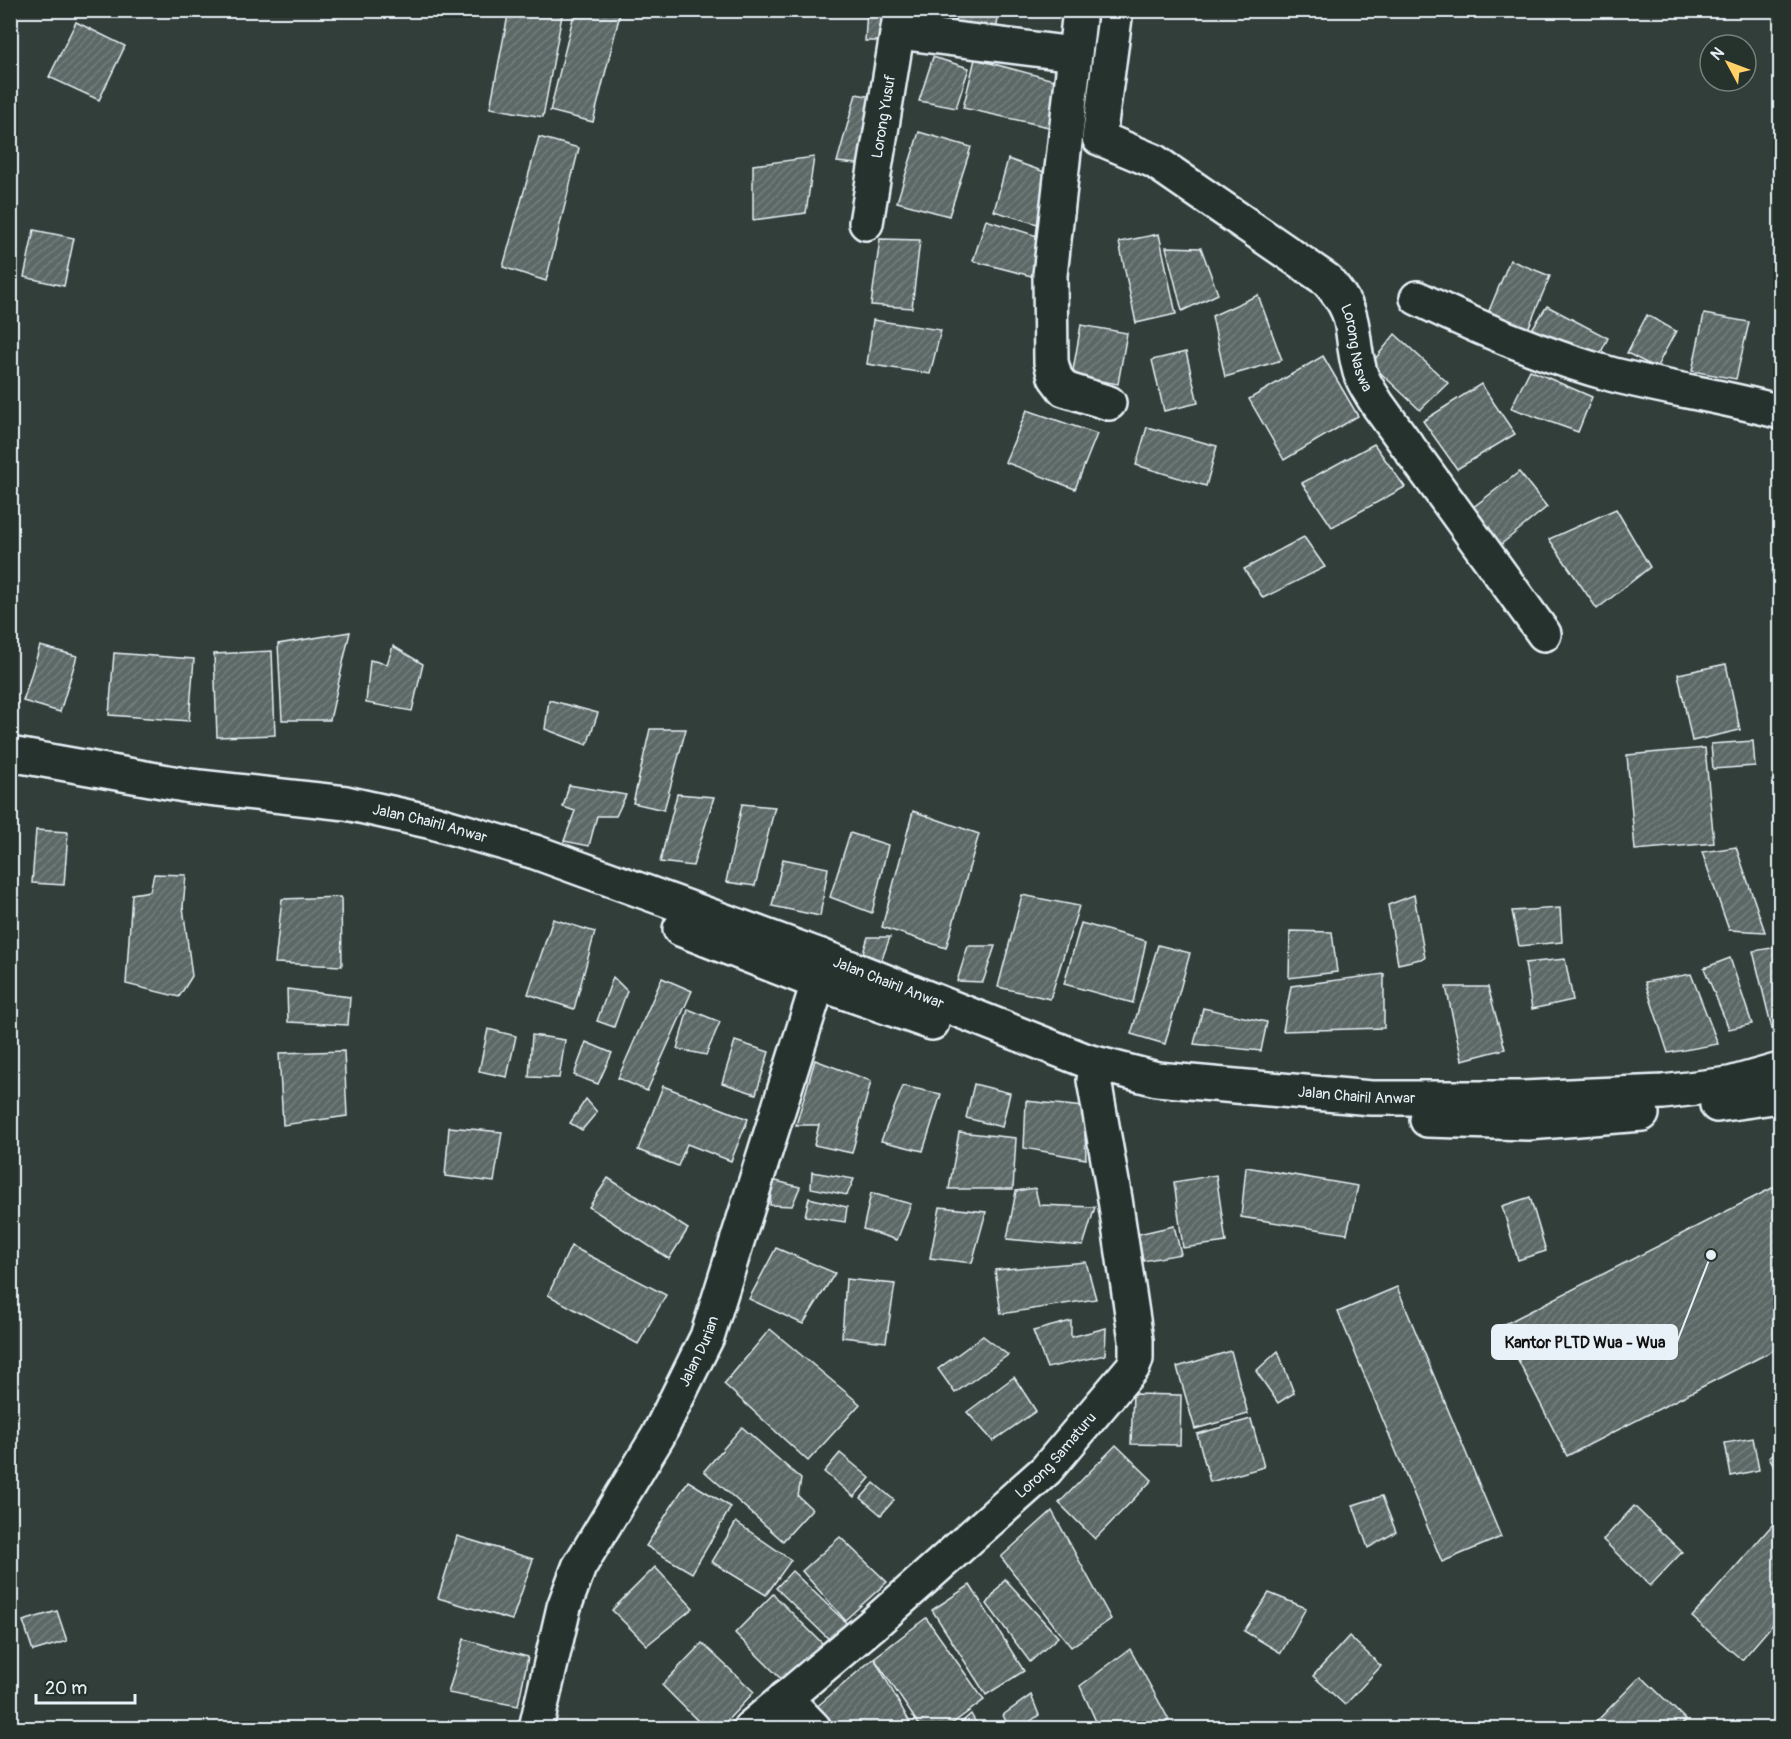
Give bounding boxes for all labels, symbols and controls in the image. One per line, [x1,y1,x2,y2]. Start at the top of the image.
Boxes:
north arrow [1698,33,1758,93]
text: N [1706,43,1729,64]
street label: Lorong Yusuf [868,73,900,160]
street label: Lorong Naswa [1336,301,1376,395]
street label: Jalan Chairil Anwar [371,800,490,848]
street label: Jalan Chairil Anwar [830,953,947,1014]
street label: Jalan Chairil Anwar [1297,1083,1416,1108]
street label: Jalan Durian [675,1314,723,1390]
callout: Kantor PLTD Wua - Wua [1492,1325,1677,1359]
text: Kantor PLTD Wua - Wua [1505,1333,1666,1353]
street label: Lorong Samaturu [1012,1409,1101,1503]
scale bar [36,1667,135,1705]
text: 20 m [45,1677,87,1700]

